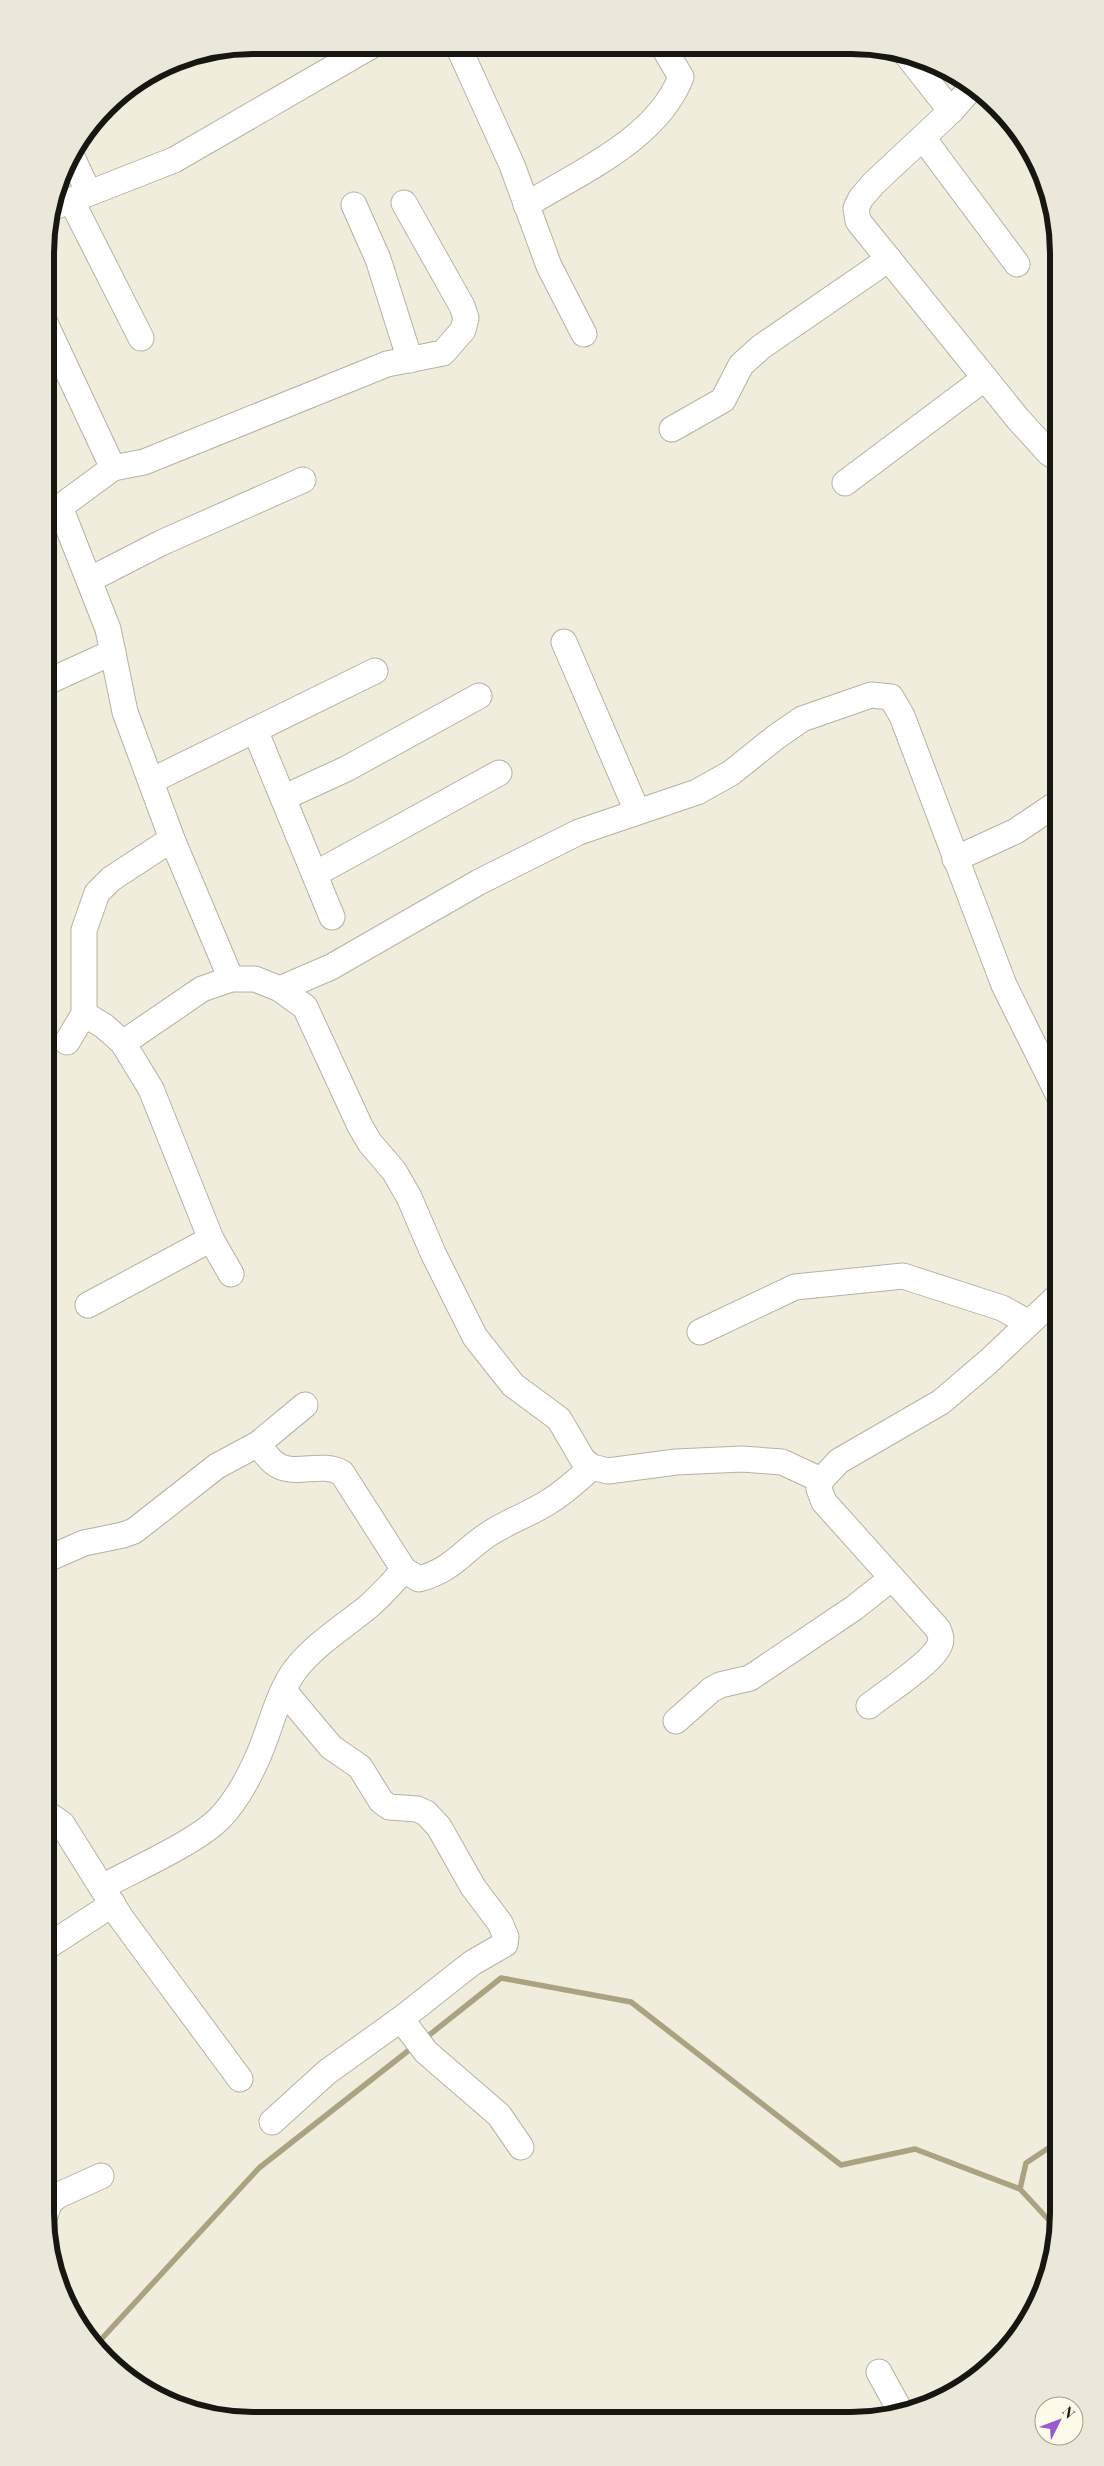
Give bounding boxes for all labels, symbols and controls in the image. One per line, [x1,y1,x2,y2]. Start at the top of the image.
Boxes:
north arrow [1034,2396,1084,2446]
text: N [1059,2402,1079,2422]

